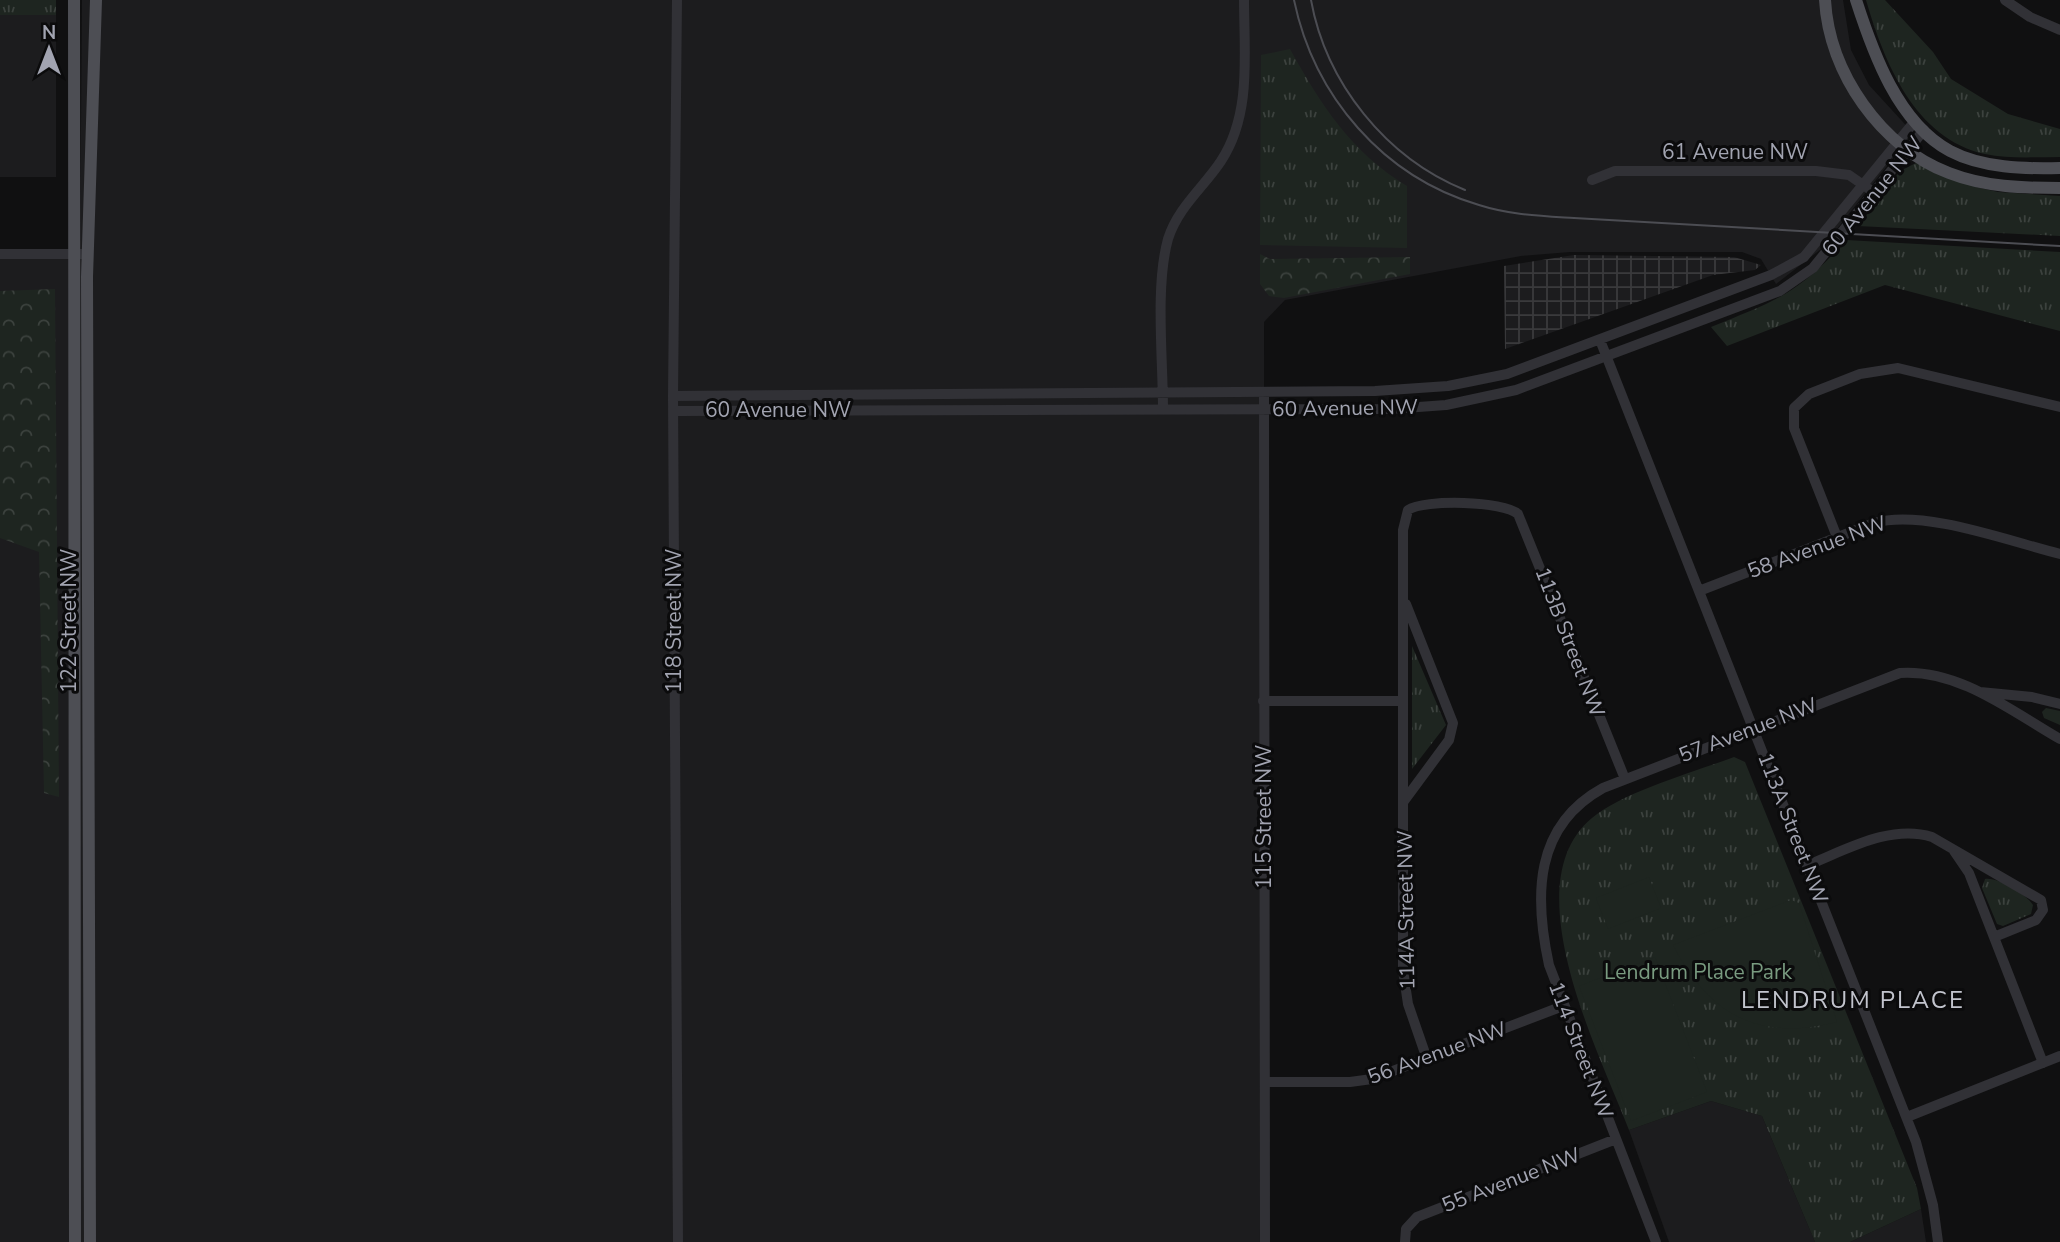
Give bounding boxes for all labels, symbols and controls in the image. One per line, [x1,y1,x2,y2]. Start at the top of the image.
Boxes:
north arrow [14,14,84,84]
text: N [42,20,56,46]
street label: 60 Avenue NW [1815,130,1929,262]
street label: 61 Avenue NW [1662,138,1808,166]
street label: 60 Avenue NW [1272,393,1418,423]
street label: 60 Avenue NW [705,396,851,424]
street label: 58 Avenue NW [1744,509,1890,585]
street label: 122 Street NW [55,549,83,693]
street label: 118 Street NW [660,549,688,693]
street label: 113B Street NW [1528,563,1612,721]
street label: 57 Avenue NW [1675,691,1821,769]
street label: 115 Street NW [1250,745,1278,889]
street label: 113A Street NW [1751,748,1835,908]
street label: 114A Street NW [1391,830,1421,990]
park label: Lendrum Place Park [1604,958,1792,986]
street label: 114 Street NW [1542,978,1620,1122]
district label: LENDRUM PLACE [1741,984,1965,1016]
street label: 56 Avenue NW [1364,1015,1510,1091]
street label: 55 Avenue NW [1438,1141,1584,1219]

